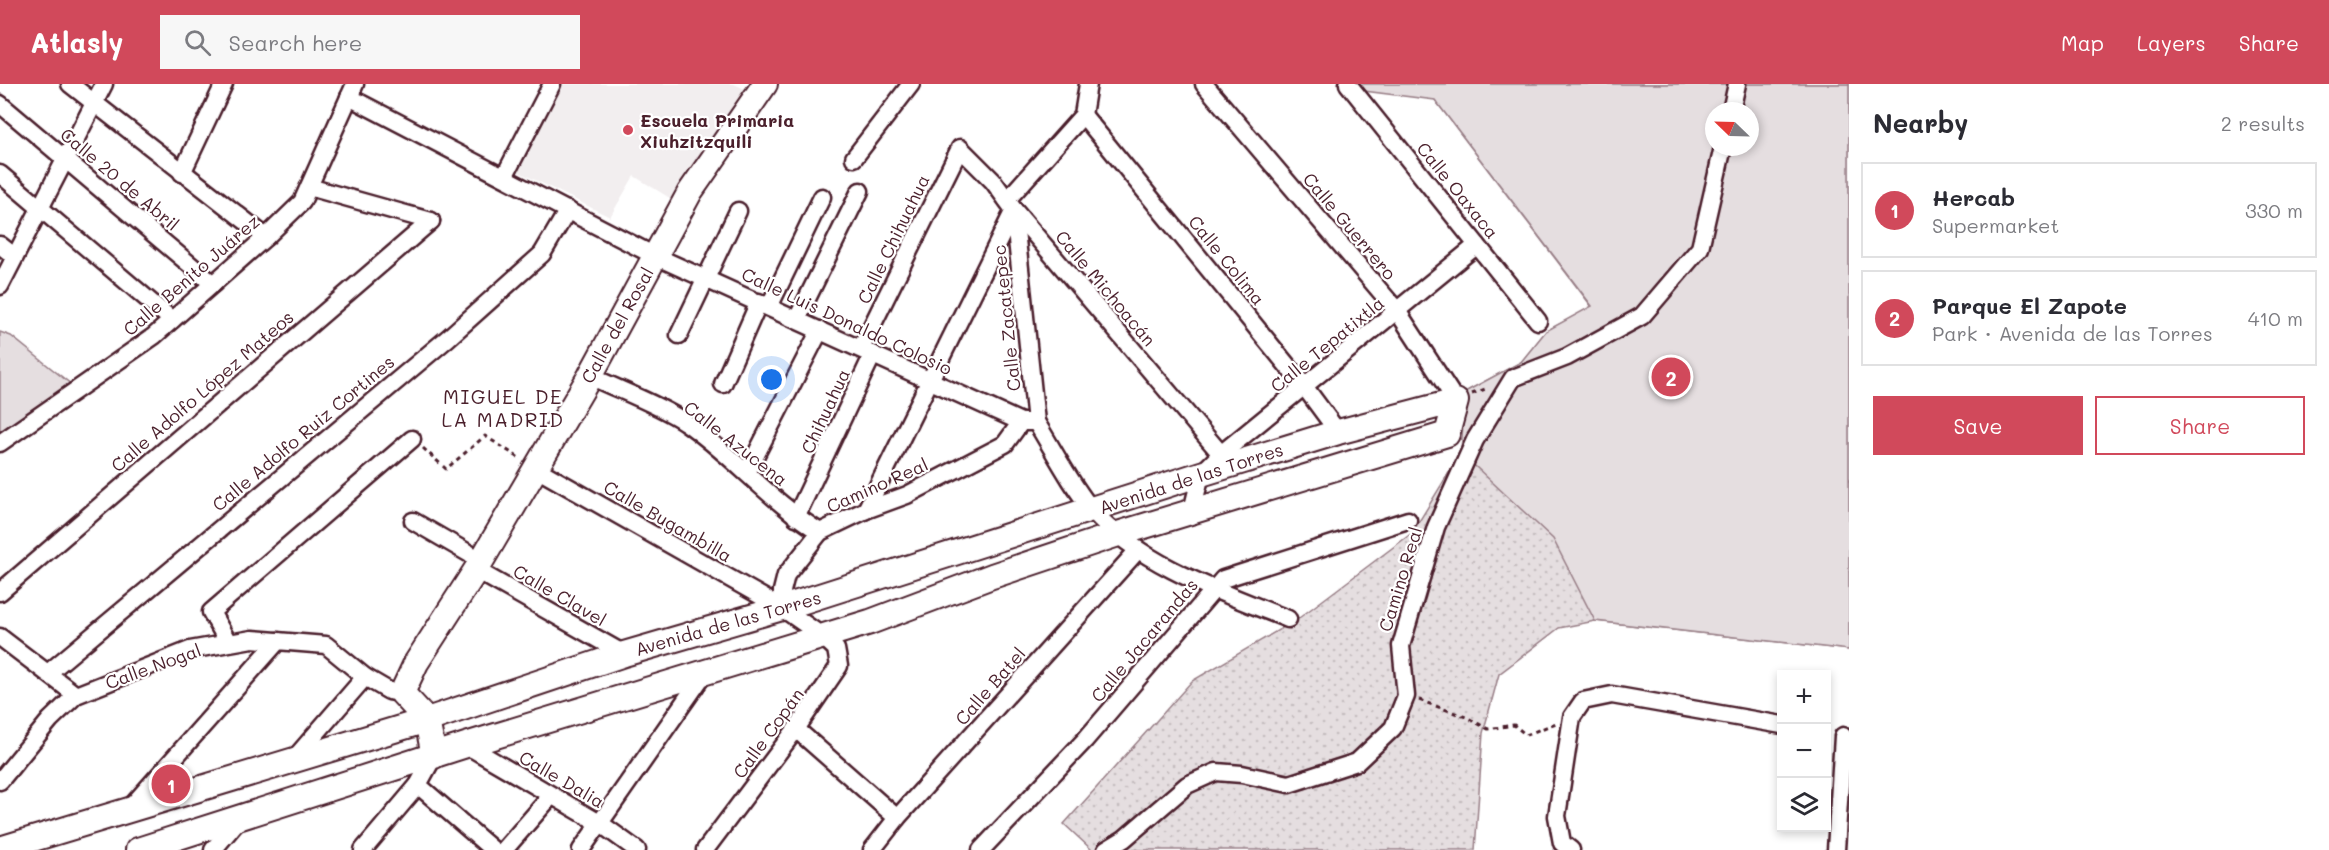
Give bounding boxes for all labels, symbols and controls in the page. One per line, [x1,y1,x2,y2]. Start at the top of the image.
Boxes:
search box [160,15,580,69]
text: Atlasly [30,24,124,60]
icon: search [181,26,214,59]
text: Search here [229,28,362,57]
text: Map [2061,29,2104,56]
text: Layers [2137,29,2206,56]
text: Share [2239,29,2299,56]
north arrow [1705,102,1759,156]
text: Nearby [1873,106,1968,140]
place label: Escuela Primaria Xiuhzitzquili [640,108,794,153]
text: 2 results [2221,110,2305,136]
street label: Calle 20 de Abril [56,122,184,236]
marker: Escuela Primaria Xiuhzitzquili [621,123,635,137]
street label: Calle Oaxaca [1412,137,1504,243]
street label: Calle Guerrero [1298,167,1402,285]
street label: Calle Chihuahua [851,170,935,308]
text: Hercab [1932,183,2015,212]
text: 1 [1890,197,1899,223]
text: 330 m [2245,197,2303,223]
street label: Calle Benito Juárez [118,209,264,341]
street label: Calle Colima [1183,210,1271,310]
text: Supermarket [1932,212,2059,238]
street label: Calle Michoacán [1050,225,1162,351]
street label: Calle Zacatepec [986,244,1026,392]
street label: Calle Luis Donaldo Colosio [738,262,956,381]
street label: Calle del Rosal [575,263,659,387]
street label: Calle Tepatixtla [1265,291,1389,397]
text: Parque El Zapote [1932,291,2127,320]
street label: Calle Adolfo López Mateos [106,305,298,477]
text: 2 [1889,305,1900,331]
text: 410 m [2248,305,2303,331]
text: Park · Avenida de las Torres [1932,320,2213,346]
street label: Calle Adolfo Ruiz Cortines [207,350,399,516]
pin: 2 [1652,354,1690,400]
your location [757,365,786,394]
street label: Chihuahua [795,365,855,457]
district label: MIGUEL DE LA MADRID [441,383,565,432]
street label: Calle Azucena [679,395,793,491]
button: Save [1873,396,2083,455]
button: Share [2095,396,2305,455]
street label: Avenida de las Torres [1096,437,1286,519]
street label: Camino Real [822,452,932,518]
street label: Calle Bugambilla [600,475,736,567]
street label: Camino Real [1373,523,1427,635]
street label: Calle Clavel [509,559,611,631]
street label: Calle Jacarandas [1085,573,1203,707]
street label: Avenida de las Torres [632,585,824,661]
street label: Calle Nogal [102,638,204,694]
street label: Calle Batel [949,642,1031,730]
map controls [1777,670,1831,832]
button: + [1777,670,1831,724]
street label: Calle Copán [727,683,809,783]
button: − [1777,724,1831,778]
street label: Calle Dalia [515,745,609,813]
pin: 1 [152,762,190,806]
button: layers [1777,778,1831,832]

